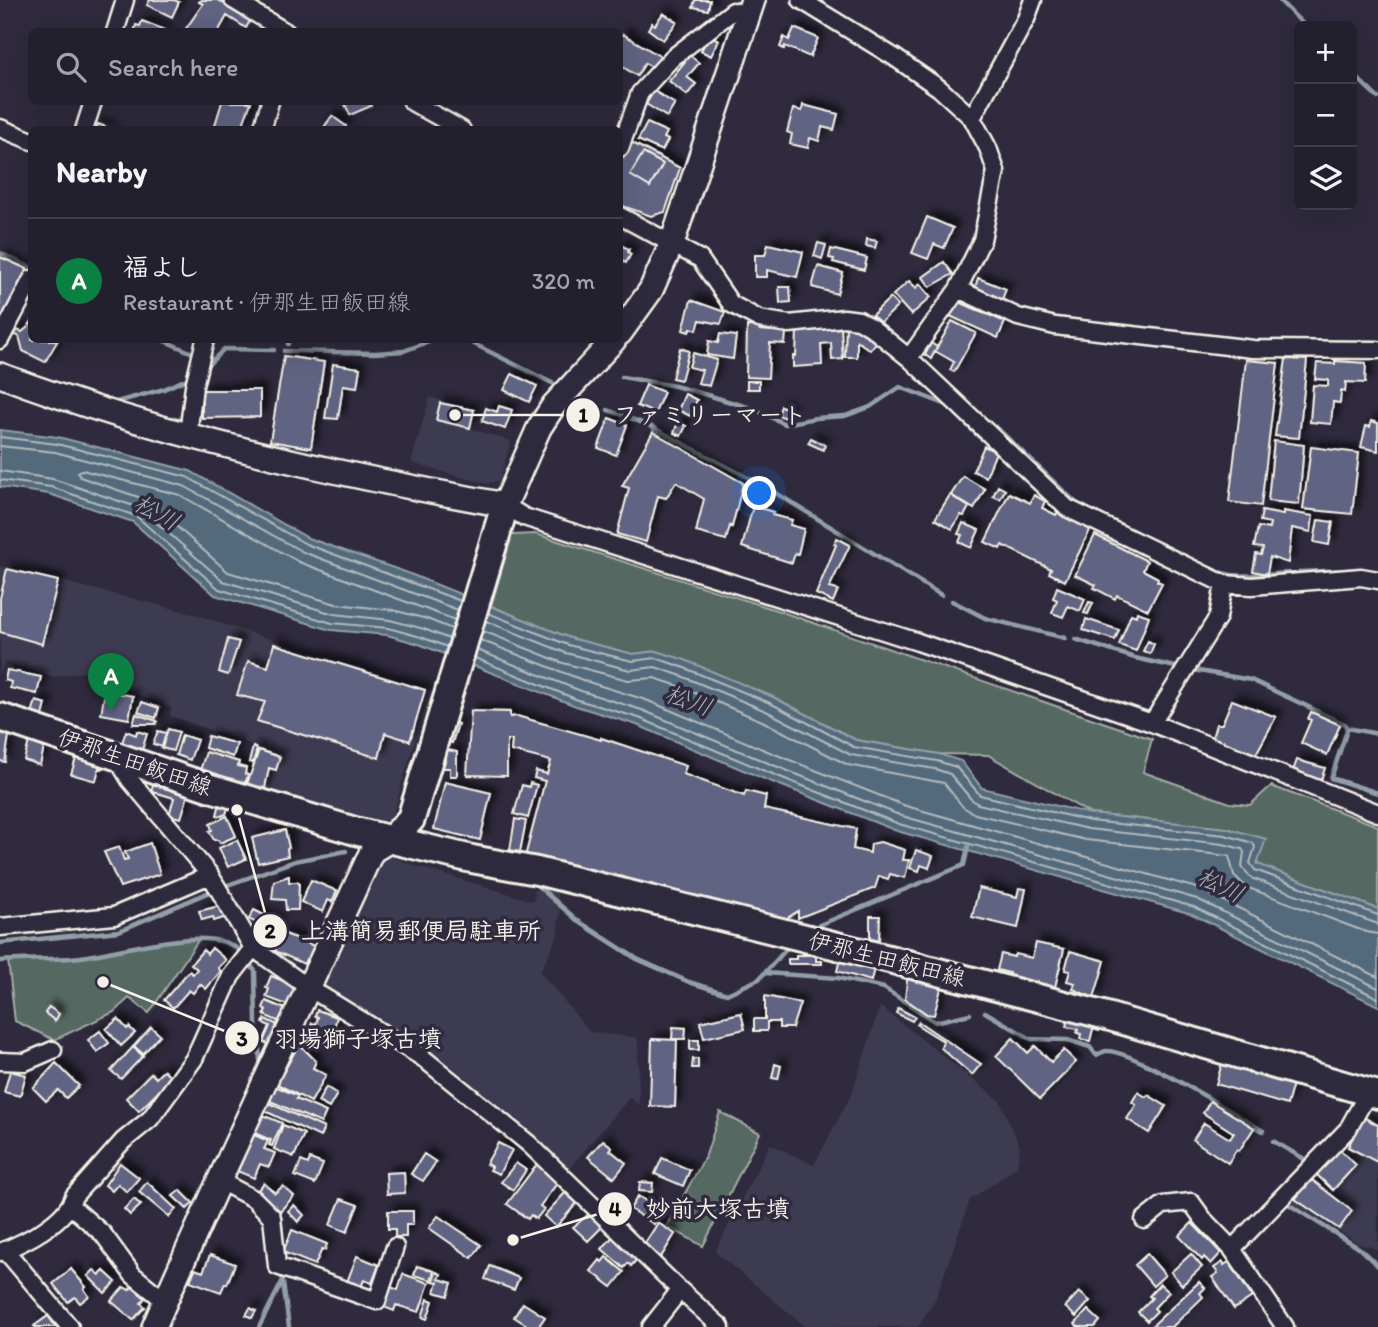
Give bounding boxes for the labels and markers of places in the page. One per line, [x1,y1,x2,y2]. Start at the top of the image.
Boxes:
callout: ファミリーマート [565,393,820,438]
pin: A [88,653,134,711]
callout: 上溝簡易郵便局駐車所 [252,909,555,954]
callout: 羽場獅子塚古墳 [225,1016,456,1061]
callout: 妙前大塚古墳 [597,1187,804,1232]

